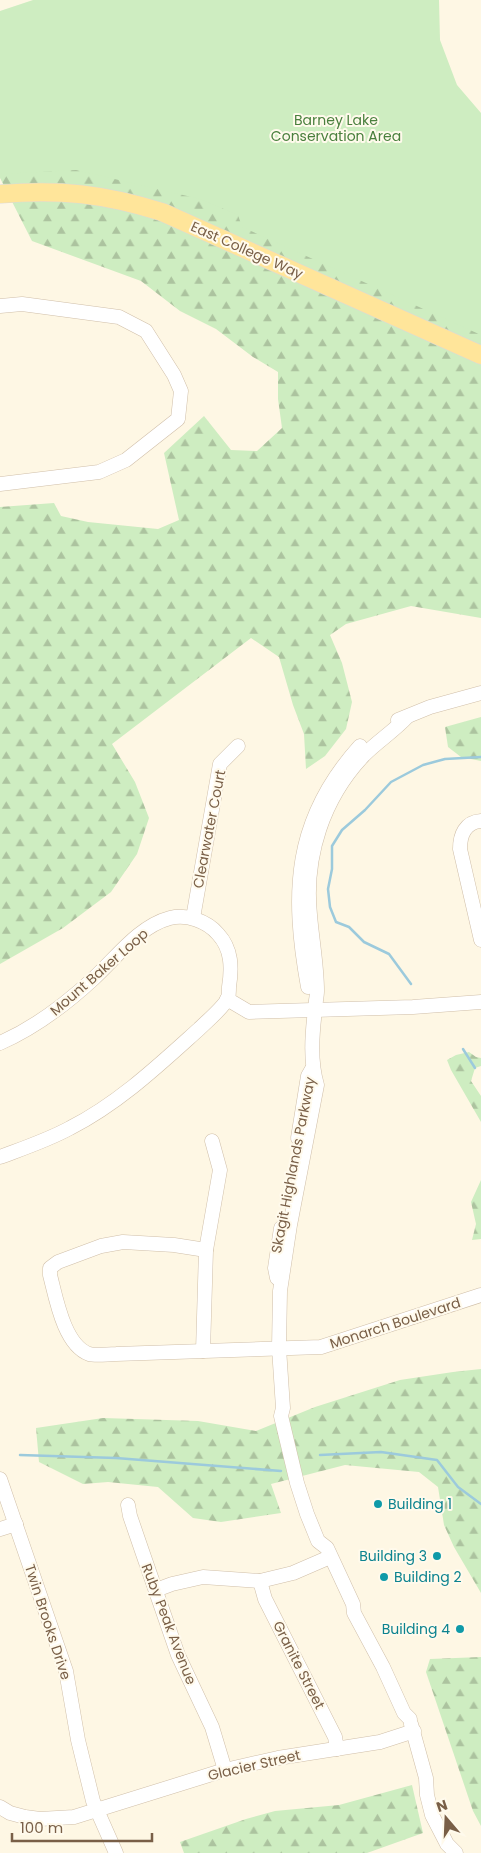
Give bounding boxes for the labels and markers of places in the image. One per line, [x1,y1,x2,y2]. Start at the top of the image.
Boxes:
place label: Building 1 [388,1494,452,1514]
marker: Building 1 [372,1498,384,1510]
place label: Building 3 [359,1546,427,1566]
marker: Building 3 [431,1550,443,1562]
place label: Building 2 [394,1567,462,1587]
marker: Building 2 [378,1571,390,1583]
place label: Building 4 [382,1619,450,1639]
marker: Building 4 [454,1623,466,1635]

